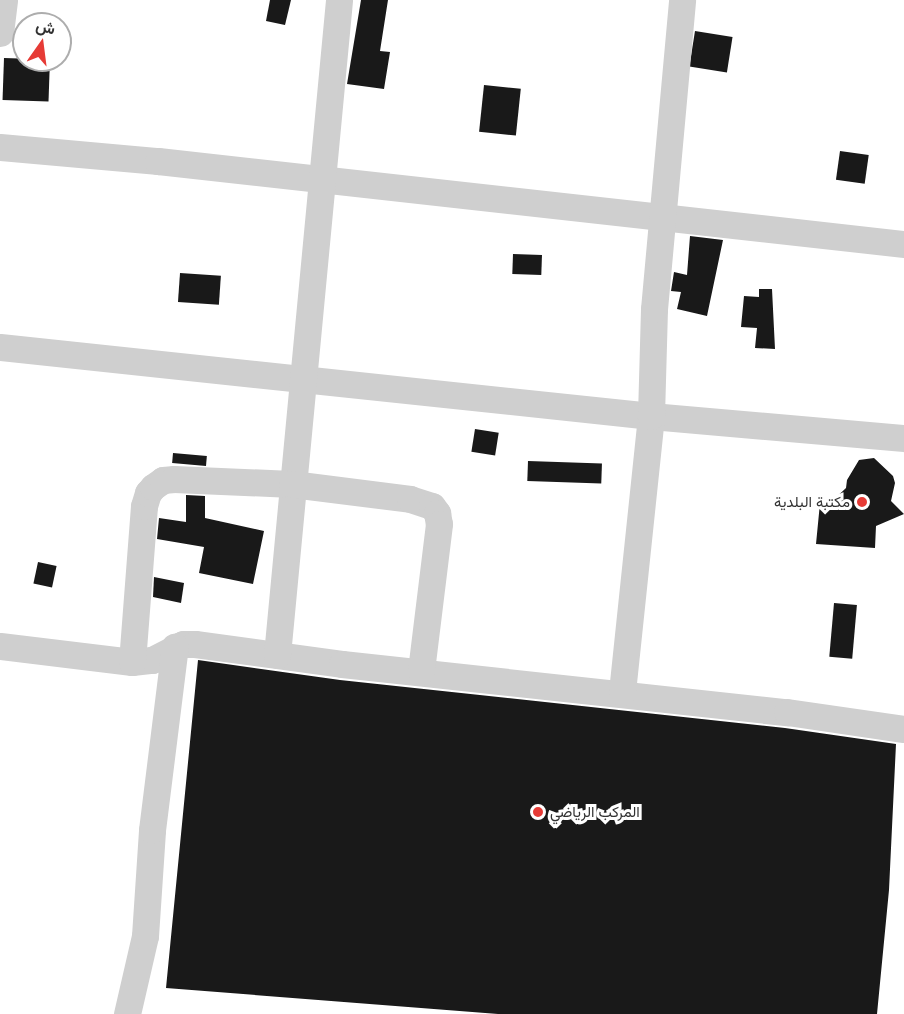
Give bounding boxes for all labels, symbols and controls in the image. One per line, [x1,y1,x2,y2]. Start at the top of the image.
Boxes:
north arrow [12,12,72,72]
text: ش [34,14,58,39]
place label: مكتبة البلدية [774,493,850,511]
marker: مكتبة البلدية [855,495,869,509]
place label: المركب الرياضي [550,803,640,821]
marker: المركب الرياضي [531,805,545,819]

